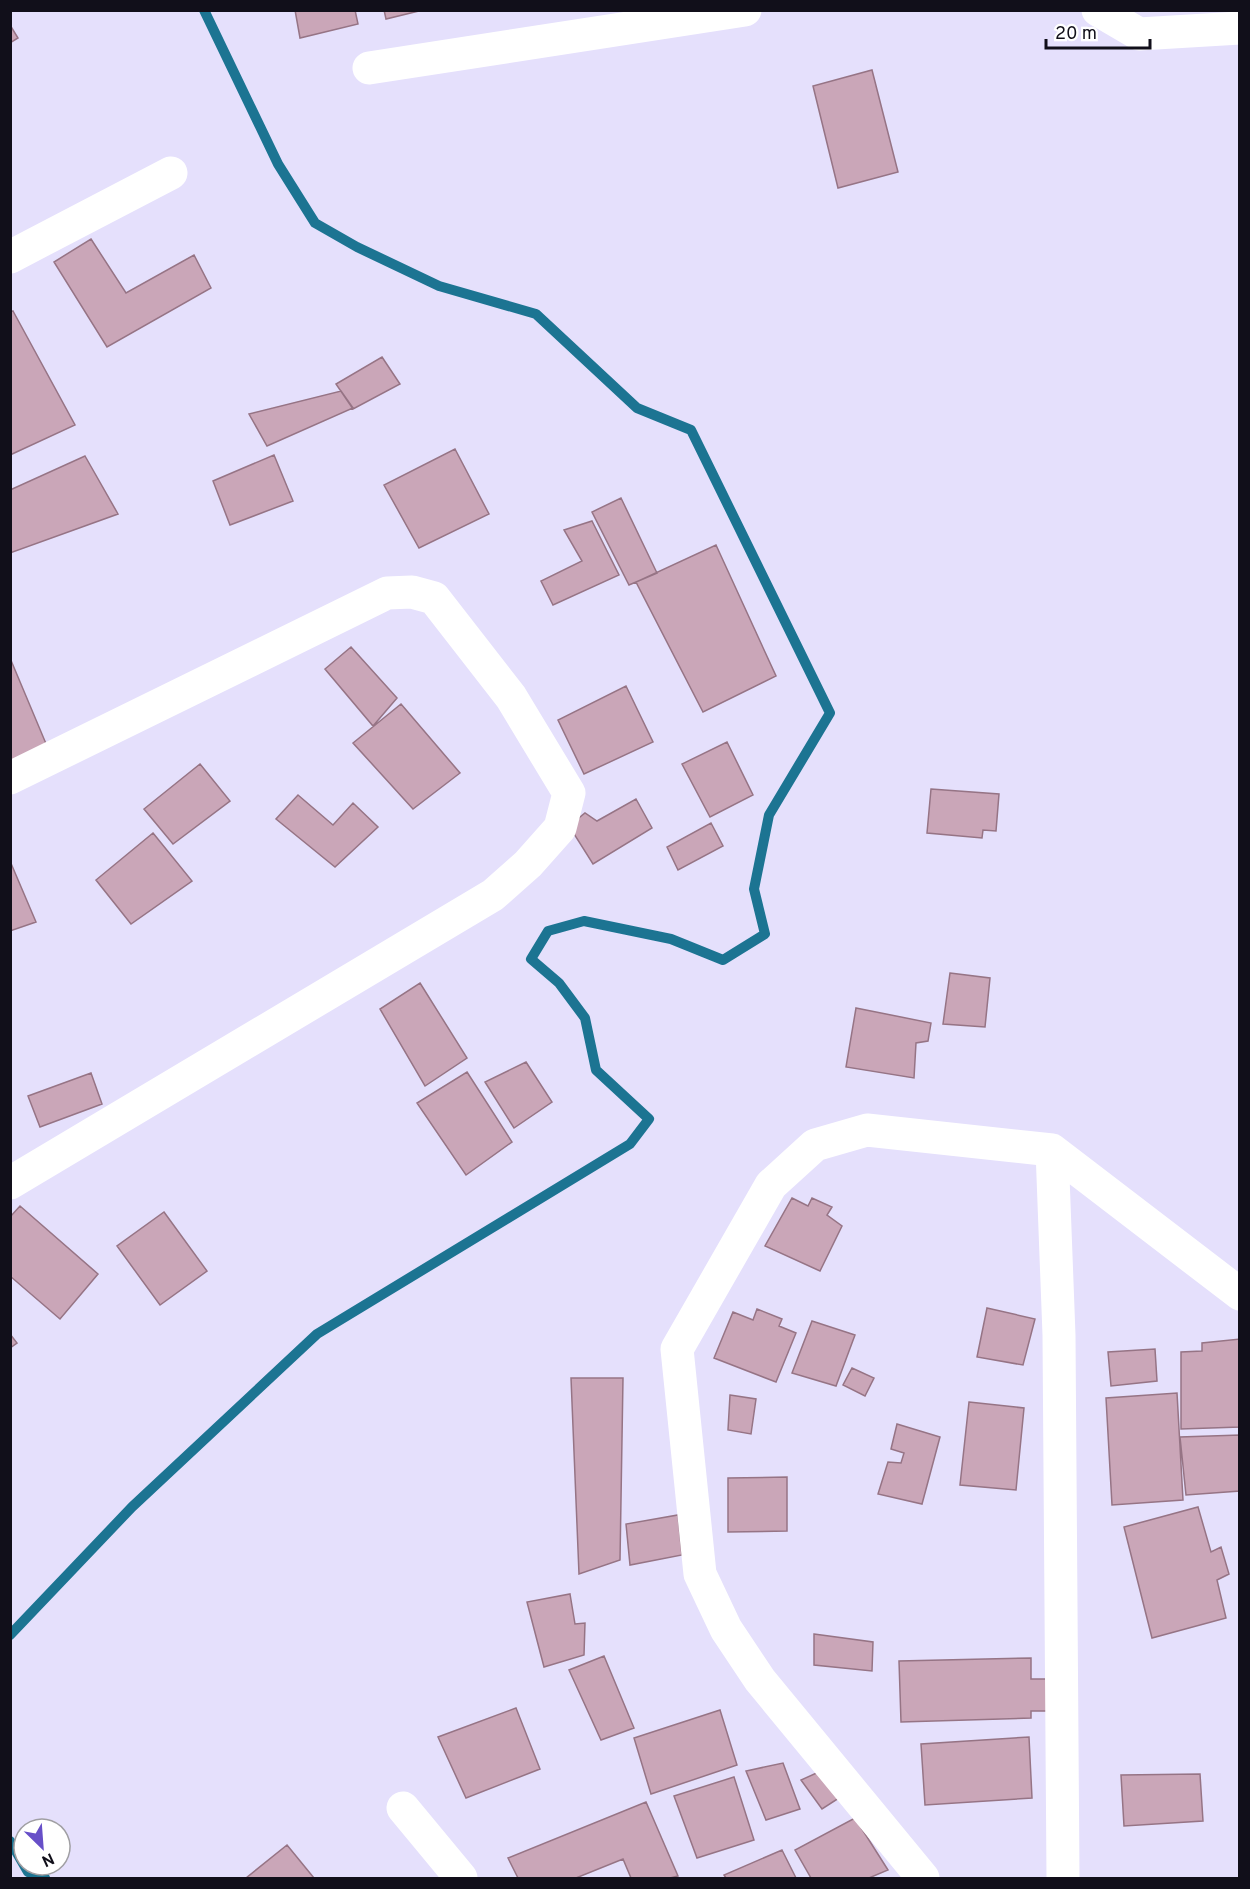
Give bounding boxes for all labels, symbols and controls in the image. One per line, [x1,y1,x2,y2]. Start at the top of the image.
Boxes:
scale bar [1046,12,1150,50]
text: 20 m [1055,23,1097,46]
north arrow [12,1817,72,1877]
text: N [38,1847,57,1870]

